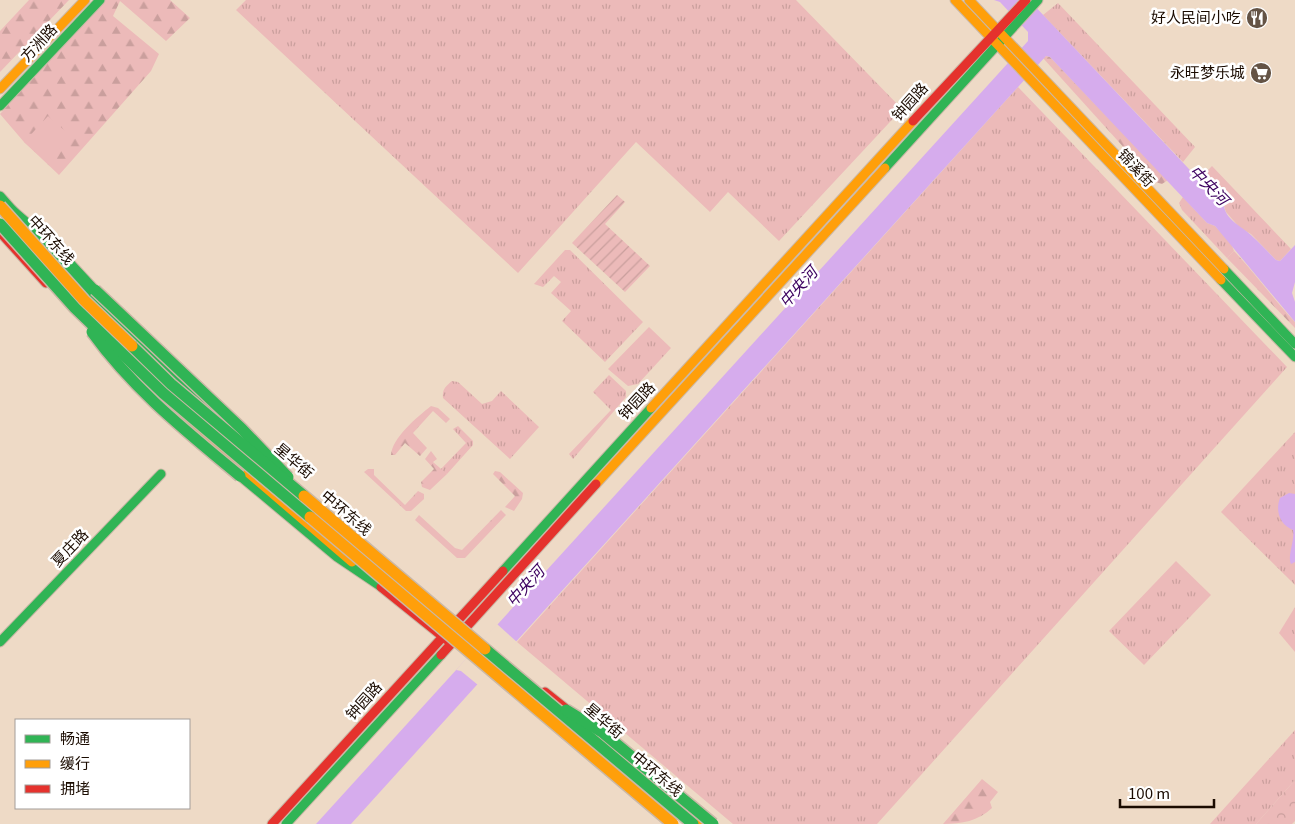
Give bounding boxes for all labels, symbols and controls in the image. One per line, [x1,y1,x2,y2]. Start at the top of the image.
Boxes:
place label: 好人民间小吃 [1151,6,1241,27]
restaurant icon: 好人民间小吃 [1245,6,1269,30]
street label: 方洲路 [15,18,61,66]
place label: 永旺梦乐城 [1170,61,1245,82]
supermarket icon: 永旺梦乐城 [1249,61,1273,85]
street label: 钟园路 [886,77,932,125]
street label: 锦溪街 [1114,143,1160,191]
water label: 中央河 [1184,159,1237,212]
street label: 中环东线 [24,210,80,268]
water label: 中央河 [772,258,824,312]
street label: 钟园路 [613,376,659,424]
street label: 星华街 [271,437,319,482]
street label: 中环东线 [317,485,377,539]
street label: 夏庄路 [46,523,92,570]
water label: 中央河 [499,557,551,611]
street label: 钟园路 [340,676,386,724]
street label: 星华街 [581,697,629,742]
legend [15,719,190,809]
text: 畅通 [60,727,90,748]
street label: 中环东线 [628,746,688,800]
text: 缓行 [60,752,90,773]
scale bar [1120,776,1214,808]
text: 拥堵 [60,777,90,798]
text: 100 m [1128,782,1170,803]

